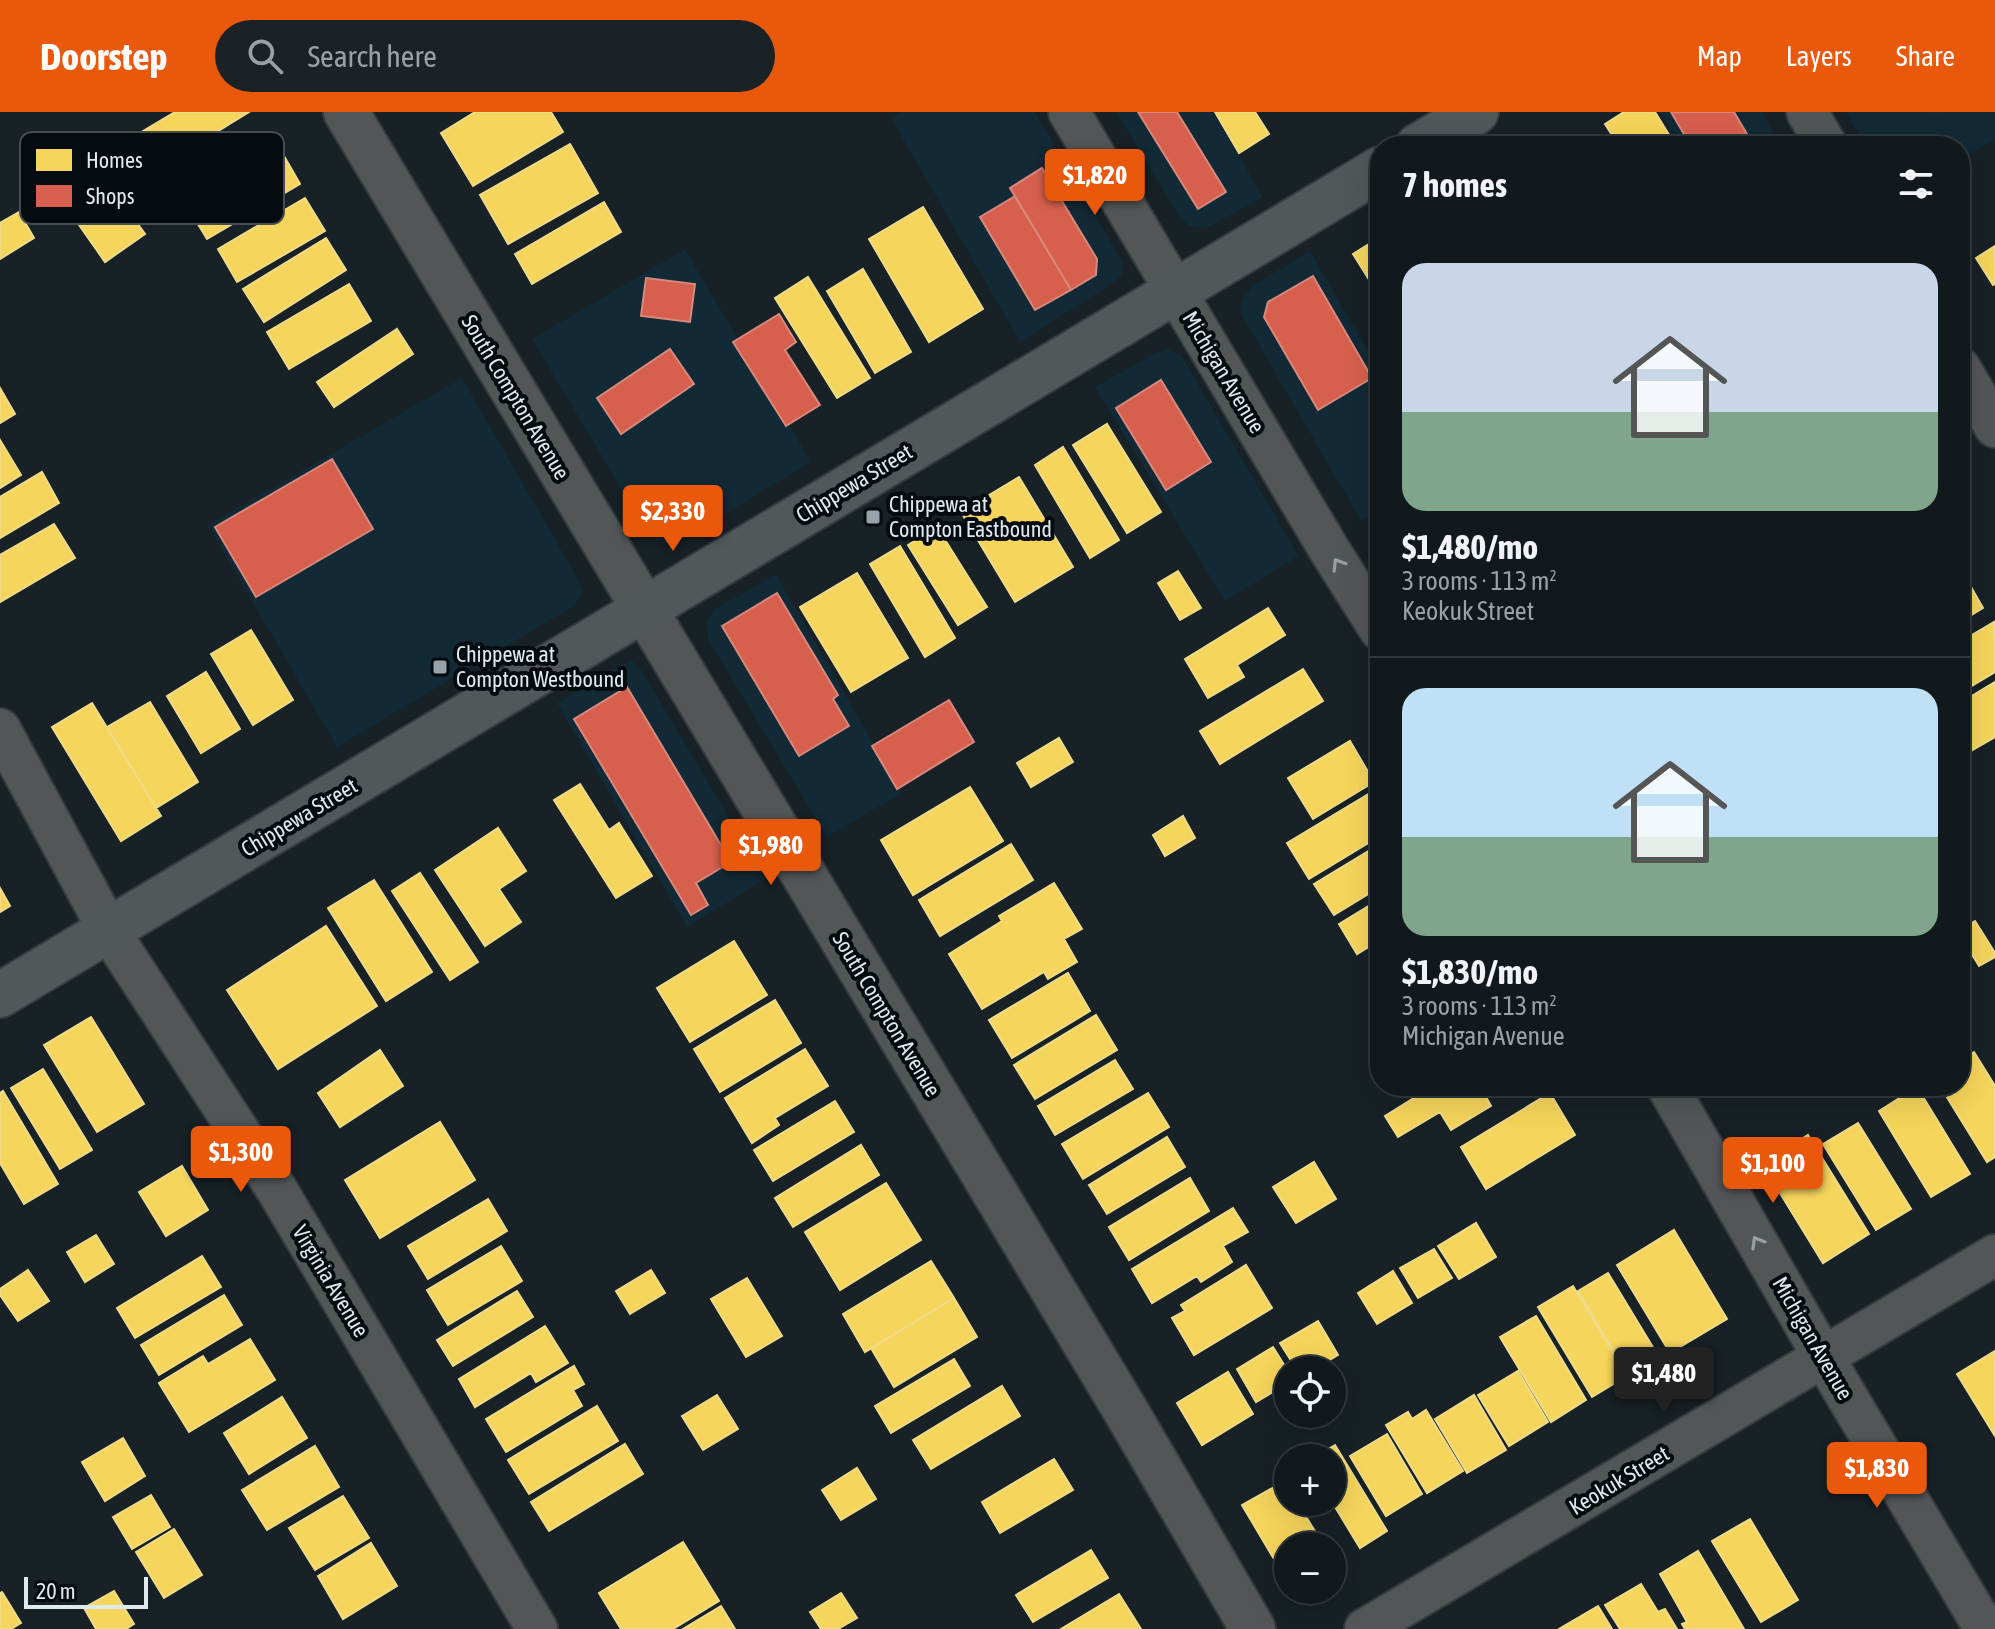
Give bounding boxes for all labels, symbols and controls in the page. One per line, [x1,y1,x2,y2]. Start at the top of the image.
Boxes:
search box [215,20,775,92]
icon: search [243,34,287,78]
text: Doorstep [40,35,167,78]
text: Search here [307,39,437,73]
text: Map [1697,40,1742,72]
text: Layers [1786,40,1852,72]
text: Share [1896,40,1955,72]
legend [20,132,284,224]
text: Homes [86,147,143,173]
pin: $1,820 [1030,149,1160,217]
text: $1,820 [1063,160,1127,190]
icon: filters [1894,162,1938,206]
text: 7 homes [1402,165,1507,204]
text: Shops [86,183,135,209]
street label: Michigan Avenue [1177,306,1271,438]
street label: South Compton Avenue [456,310,576,484]
icon: home [1598,315,1742,459]
street label: Chippewa Street [791,438,917,528]
pin: $2,330 [608,485,738,553]
place label: Chippewa at Compton Eastbound [889,491,1052,542]
text: $2,330 [641,496,705,526]
marker: Chippewa at Compton Eastbound [864,508,882,526]
text: $1,480/mo [1402,527,1538,566]
one-way arrow [1333,558,1348,573]
text: 3 rooms · 113 m² [1402,566,1557,596]
text: Keokuk Street [1402,596,1534,626]
place label: Chippewa at Compton Westbound [456,641,625,692]
marker: Chippewa at Compton Westbound [431,658,449,676]
icon: home [1598,740,1742,884]
street label: Chippewa Street [236,772,362,862]
pin: $1,980 [706,819,836,887]
text: $1,980 [739,830,803,860]
street label: South Compton Avenue [827,927,947,1101]
text: $1,830/mo [1402,952,1538,991]
text: 3 rooms · 113 m² [1402,991,1557,1021]
text: Michigan Avenue [1402,1021,1565,1051]
pin: $1,300 [176,1126,306,1194]
text: $1,300 [209,1137,273,1167]
pin: $1,100 [1708,1137,1838,1205]
text: $1,100 [1741,1148,1805,1178]
street label: Virginia Avenue [287,1220,375,1342]
one-way arrow [1751,1236,1767,1251]
street label: Michigan Avenue [1767,1272,1859,1404]
pin: $1,480 [1599,1347,1729,1415]
map controls [1274,1356,1346,1604]
button: locate [1274,1356,1346,1428]
text: $1,480 [1632,1358,1696,1388]
street label: Keokuk Street [1564,1440,1674,1520]
pin: $1,830 [1812,1442,1942,1510]
button: + [1274,1444,1346,1516]
text: $1,830 [1845,1453,1909,1483]
button: − [1274,1532,1346,1604]
scale bar [24,1573,148,1609]
text: 20 m [36,1578,76,1604]

